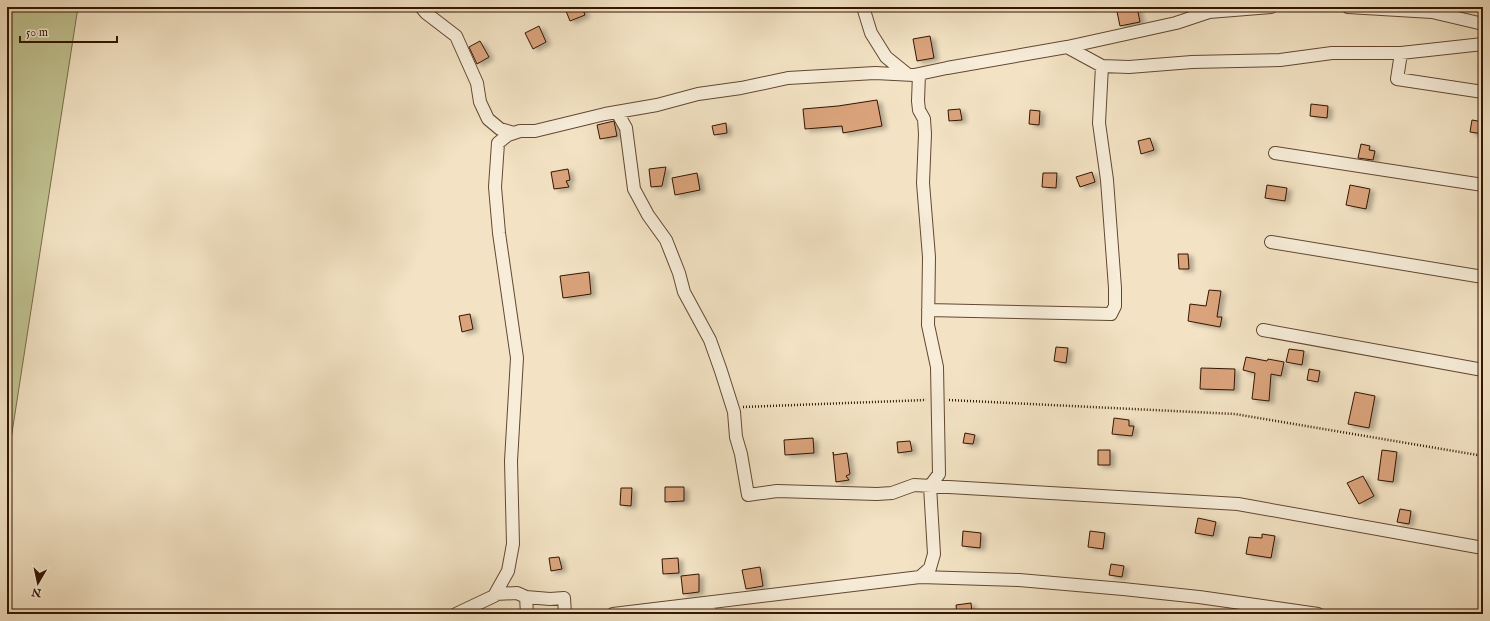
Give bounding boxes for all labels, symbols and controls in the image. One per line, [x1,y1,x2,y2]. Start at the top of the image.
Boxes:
scale bar [20,18,117,44]
text: 50 m [26,25,48,40]
north arrow [18,563,58,603]
text: N [30,584,43,600]

